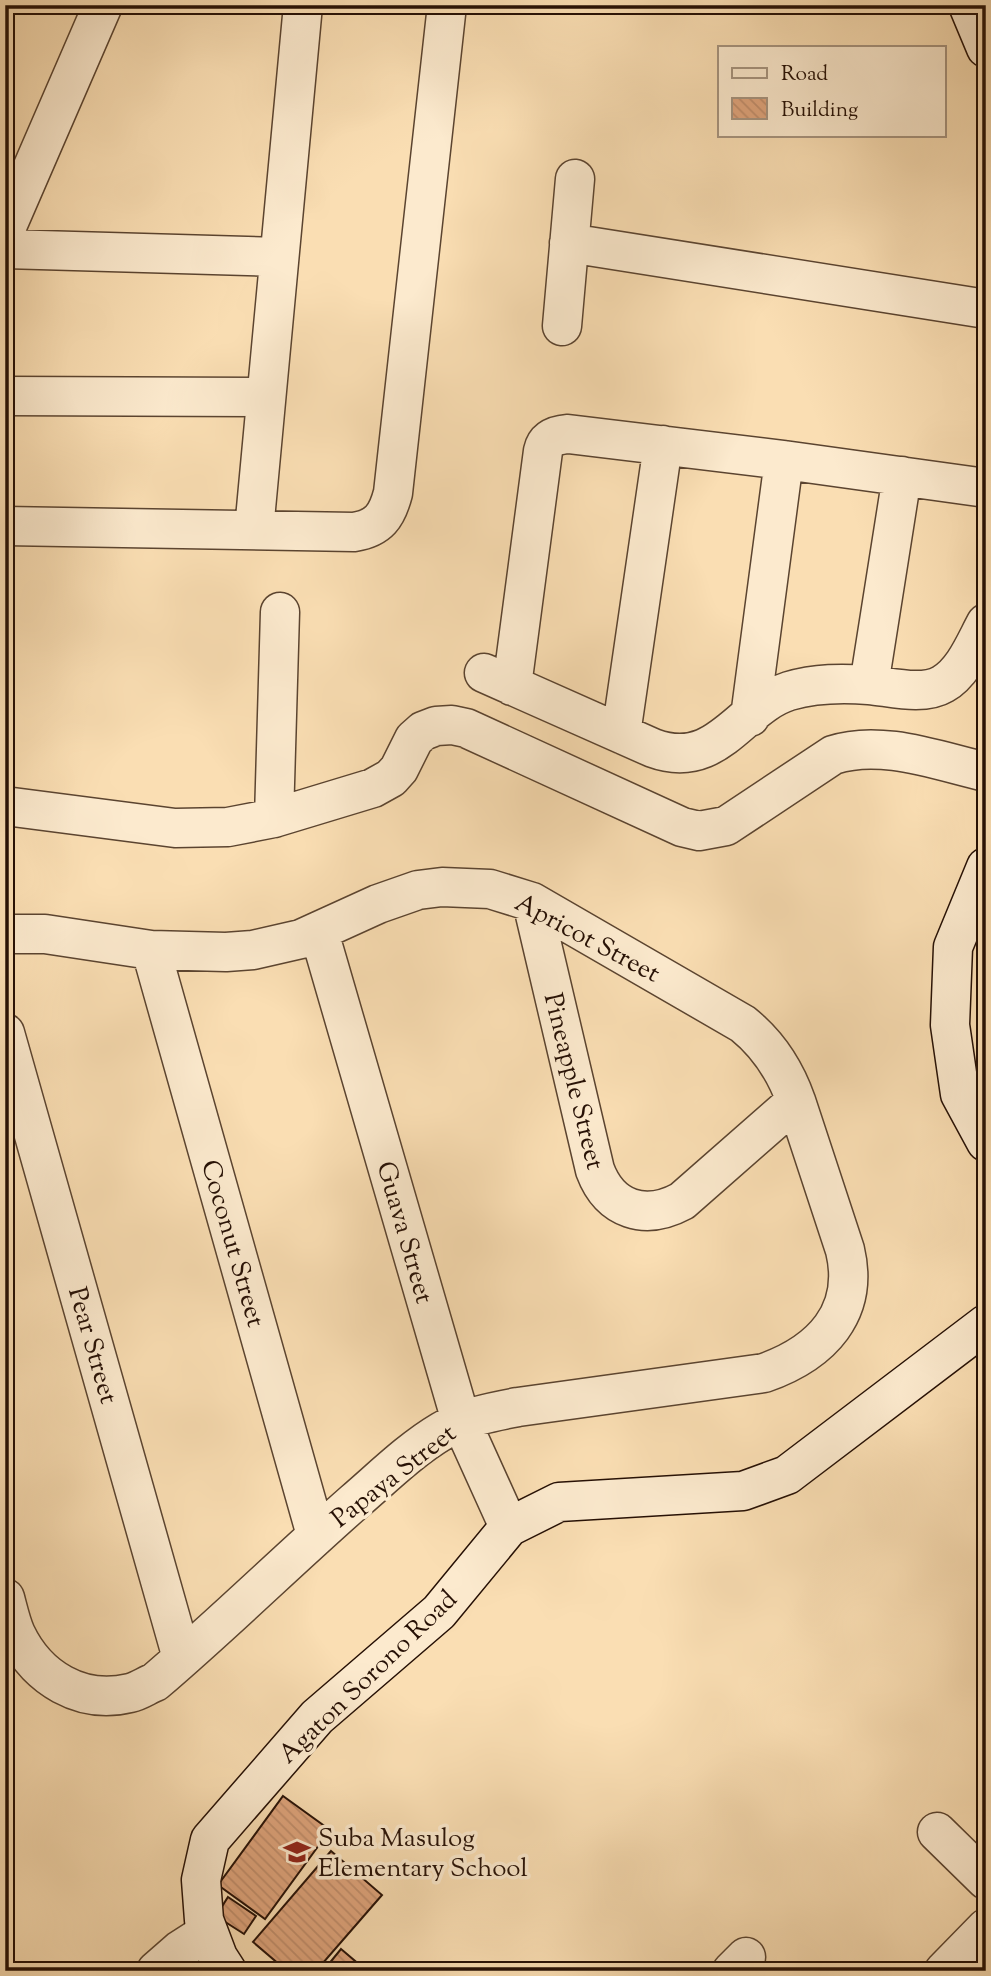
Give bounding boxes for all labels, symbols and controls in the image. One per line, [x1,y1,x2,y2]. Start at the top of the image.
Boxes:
legend [718,46,946,136]
text: Road [781,60,828,90]
text: Building [781,96,858,126]
street label: Apricot Street [508,885,666,993]
street label: Pineapple Street [533,989,612,1174]
street label: Coconut Street [190,1156,273,1332]
street label: Guava Street [366,1157,442,1308]
street label: Pear Street [57,1283,126,1408]
street label: Papaya Street [324,1416,465,1538]
street label: Agaton Sorono Road [271,1582,467,1773]
place label: Suba Masulog Elementary School [318,1821,528,1888]
school or university icon: Suba Masulog Elementary School [282,1837,312,1867]

